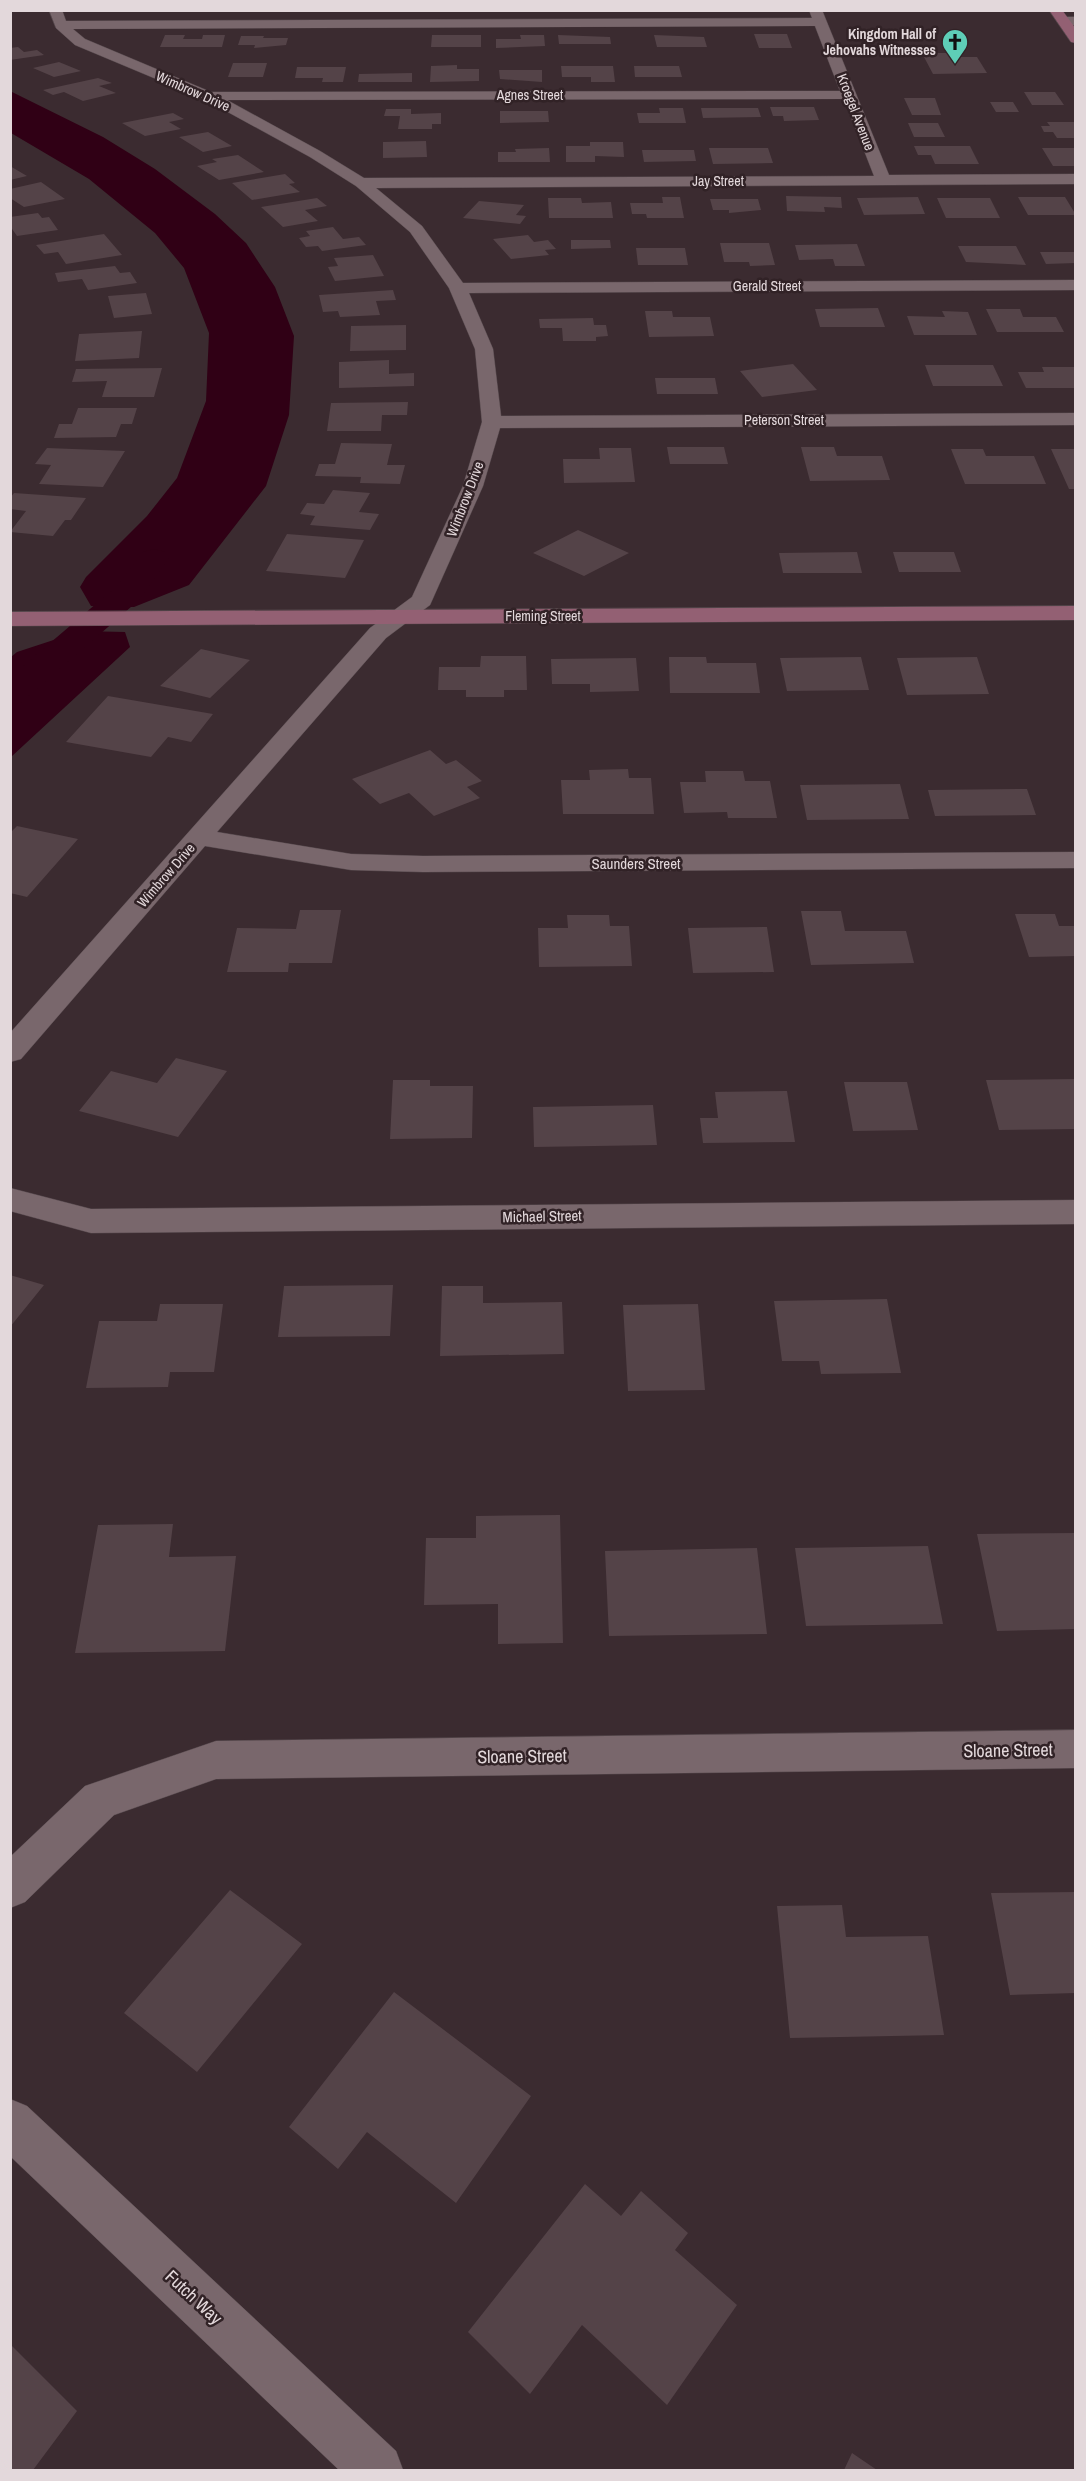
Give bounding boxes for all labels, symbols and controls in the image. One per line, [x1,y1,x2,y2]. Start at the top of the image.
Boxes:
place label: Kingdom Hall of Jehovahs Witnesses [823,25,936,59]
church icon: Kingdom Hall of Jehovahs Witnesses [940,27,970,65]
street label: Wimbrow Drive [153,67,233,115]
street label: Kroegel Avenue [833,71,879,153]
street label: Agnes Street [496,86,563,104]
street label: Jay Street [692,172,744,190]
street label: Gerald Street [733,277,801,295]
street label: Peterson Street [744,411,824,429]
street label: Wimbrow Drive [442,459,488,539]
street label: Fleming Street [505,607,581,625]
street label: Wimbrow Drive [133,839,199,911]
street label: Saunders Street [592,853,681,874]
street label: Michael Street [502,1205,582,1227]
street label: Sloane Street [963,1737,1053,1763]
street label: Sloane Street [477,1743,567,1769]
street label: Futch Way [160,2264,229,2330]

